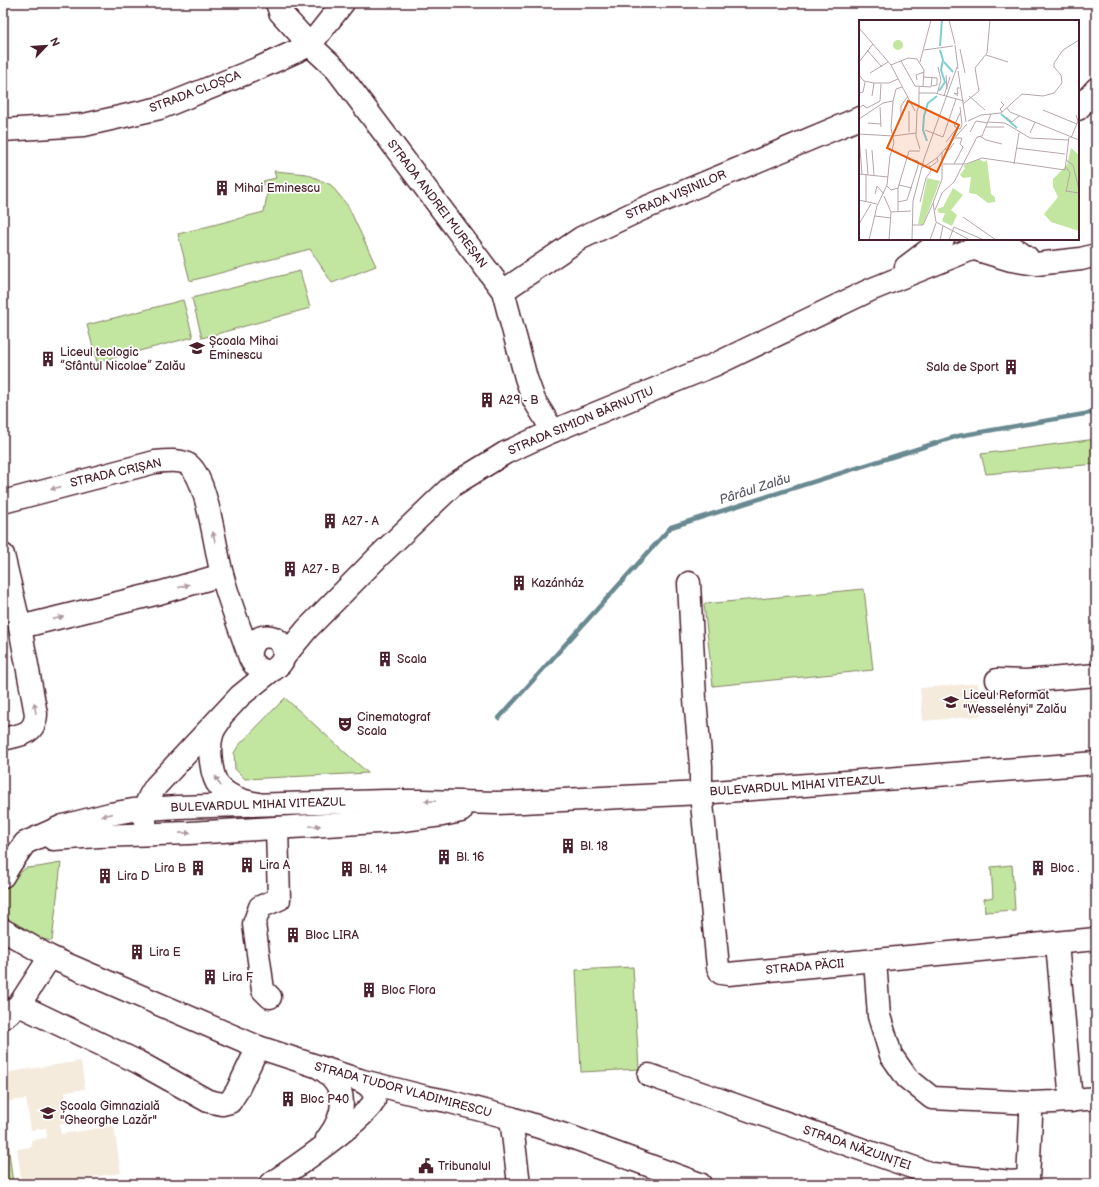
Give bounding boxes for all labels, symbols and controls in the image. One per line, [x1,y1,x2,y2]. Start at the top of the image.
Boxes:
inset map [859,20,1079,240]
north arrow [26,26,66,66]
text: N [47,35,62,48]
street label: STRADA CLOȘCA [147,67,243,116]
street label: STRADA ANDREI MUREȘAN [384,137,490,271]
street label: STRADA VIȘINILOR [623,167,729,223]
building icon: Mihai Eminescu [213,179,231,197]
place label: Mihai Eminescu [234,181,320,196]
place label: Școala Mihai Eminescu [209,334,278,363]
school or university icon: Școala Mihai Eminescu [188,339,206,357]
place label: Liceul teologic ”Sfântul Nicolae” Zalău [60,345,185,374]
building icon: Liceul teologic ”Sfântul Nicolae” Zalău [39,350,57,368]
building icon: Sala de Sport [1002,358,1020,376]
place label: Sala de Sport [926,360,999,375]
street label: STRADA SIMION BĂRNUȚIU [505,382,656,459]
building icon: A29 - B [478,391,496,409]
place label: A29 - B [499,393,538,408]
street label: STRADA CRIȘAN [69,455,163,491]
water label: Pârâul Zalău [717,470,793,508]
one-way arrow [50,485,62,491]
building icon: A27 - A [321,512,339,530]
place label: A27 - A [342,514,379,529]
one-way arrow [211,530,217,543]
building icon: A27 - B [281,560,299,578]
place label: A27 - B [302,562,340,577]
building icon: Kazánház [510,574,528,592]
place label: Kazánház [531,576,584,591]
one-way arrow [178,583,190,589]
one-way arrow [52,615,64,621]
building icon: Scala [376,650,394,668]
place label: Scala [397,652,427,667]
place label: Liceul Reformat "Wesselényi" Zalău [963,688,1067,717]
school or university icon: Liceul Reformat "Wesselényi" Zalău [942,693,960,711]
one-way arrow [32,702,38,715]
place label: Cinematograf Scala [357,710,431,739]
theatre icon: Cinematograf Scala [336,715,354,733]
street label: BULEVARDUL MIHAI VITEAZUL [709,772,885,800]
one-way arrow [214,775,221,787]
street label: BULEVARDUL MIHAI VITEAZUL [170,794,346,816]
one-way arrow [423,798,436,804]
one-way arrow [100,812,113,818]
one-way arrow [309,822,321,829]
one-way arrow [179,830,192,836]
building icon: Bl. 18 [559,837,577,855]
place label: Bl. 18 [580,839,608,854]
building icon: Bl. 16 [435,848,453,866]
place label: Bl. 16 [456,850,484,865]
building icon: Lira A [238,856,256,874]
place label: Lira A [259,858,291,873]
building icon: Lira B [189,859,207,877]
building icon: Bloc . [1029,859,1047,877]
building icon: Bl. 14 [338,860,356,878]
place label: Lira B [154,861,186,876]
place label: Bloc . [1050,861,1080,876]
place label: Bl. 14 [359,862,388,877]
building icon: Lira D [96,867,114,885]
place label: Lira D [117,869,150,884]
building icon: Bloc LIRA [284,926,302,944]
place label: Bloc LIRA [305,928,359,943]
building icon: Lira E [128,943,146,961]
place label: Lira E [149,945,181,960]
street label: STRADA PĂCII [765,954,845,978]
building icon: Lira F [201,968,219,986]
place label: Lira F [222,970,254,985]
building icon: Bloc Flora [360,981,378,999]
place label: Bloc Flora [381,983,436,998]
street label: STRADA TUDOR VLADIMIRESCU [313,1059,493,1121]
building icon: Bloc P40 [279,1090,297,1108]
place label: Bloc P40 [300,1092,349,1107]
place label: Școala Gimnazială "Gheorghe Lazăr" [60,1099,160,1128]
school or university icon: Școala Gimnazială "Gheorghe Lazăr" [39,1104,57,1122]
street label: STRADA NĂZUINȚEI [801,1121,914,1174]
public building icon: Tribunalul [417,1157,435,1175]
place label: Tribunalul [438,1159,491,1174]

